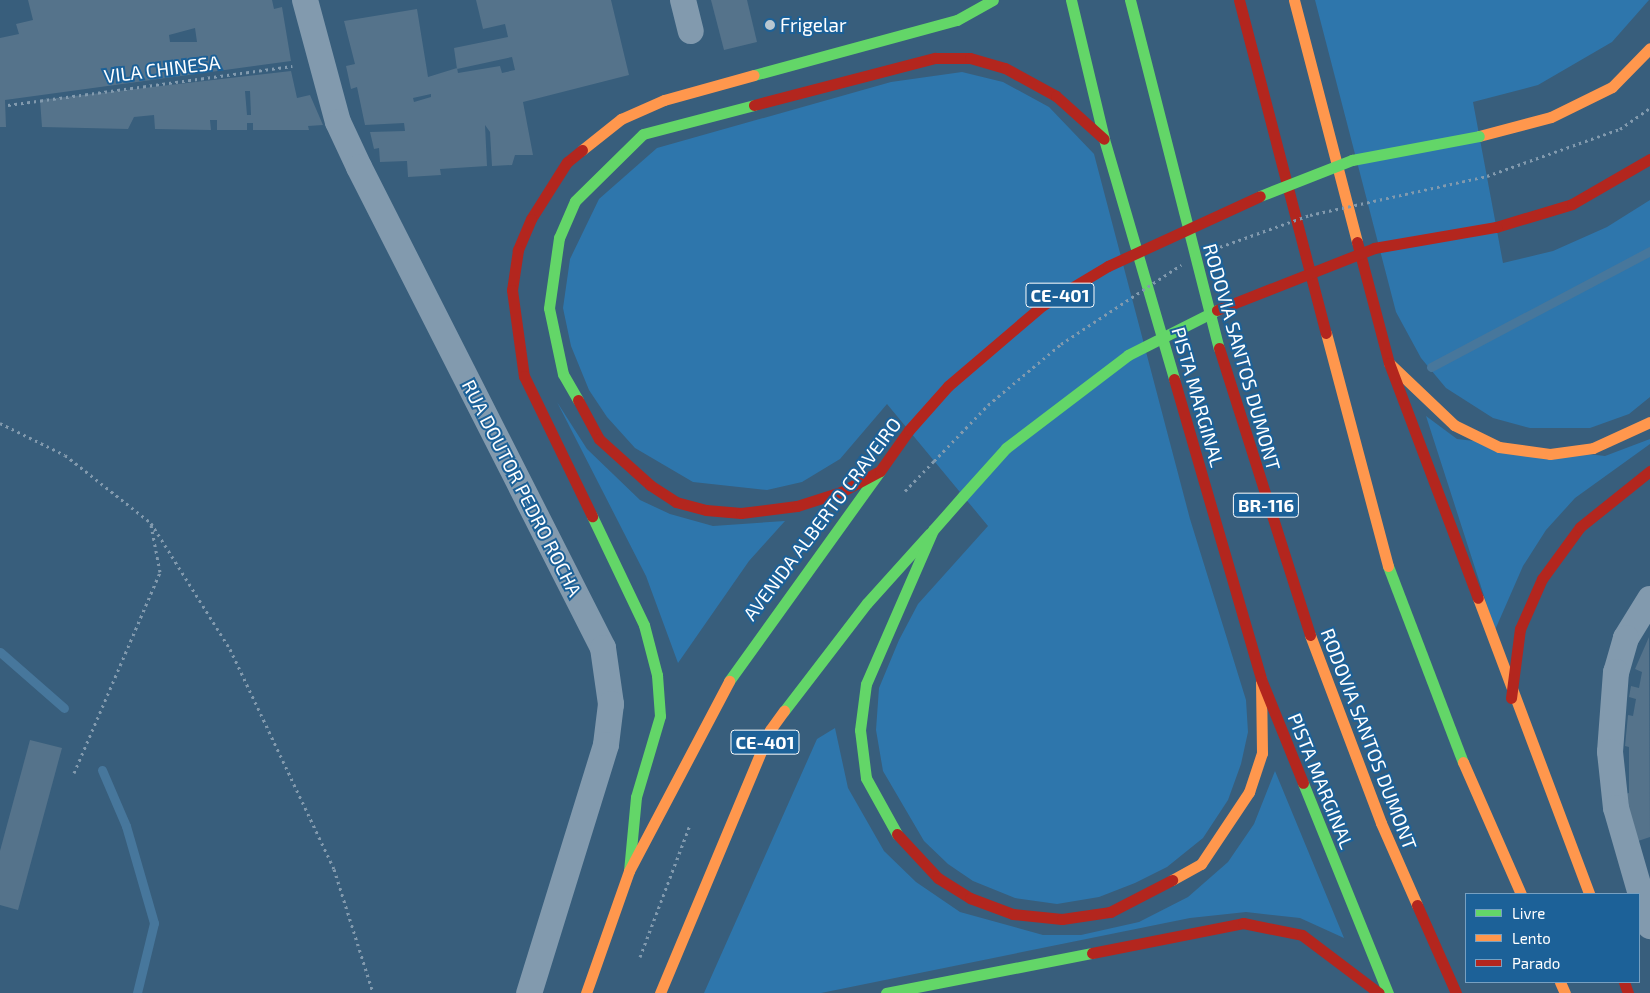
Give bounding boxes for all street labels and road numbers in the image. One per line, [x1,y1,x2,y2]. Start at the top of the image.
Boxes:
street label: VILA CHINESA [102,51,222,87]
street label: RODOVIA SANTOS DUMONT [1199,241,1285,473]
road number: CE-401 [1025,280,1095,310]
street label: PISTA MARGINAL [1167,324,1229,470]
street label: RUA DOUTOR PEDRO ROCHA [457,376,587,600]
street label: AVENIDA ALBERTO CRAVEIRO [738,413,906,625]
road number: BR-116 [1232,490,1300,520]
street label: RODOVIA SANTOS DUMONT [1316,625,1422,853]
street label: PISTA MARGINAL [1283,710,1359,852]
road number: CE-401 [730,726,800,758]

